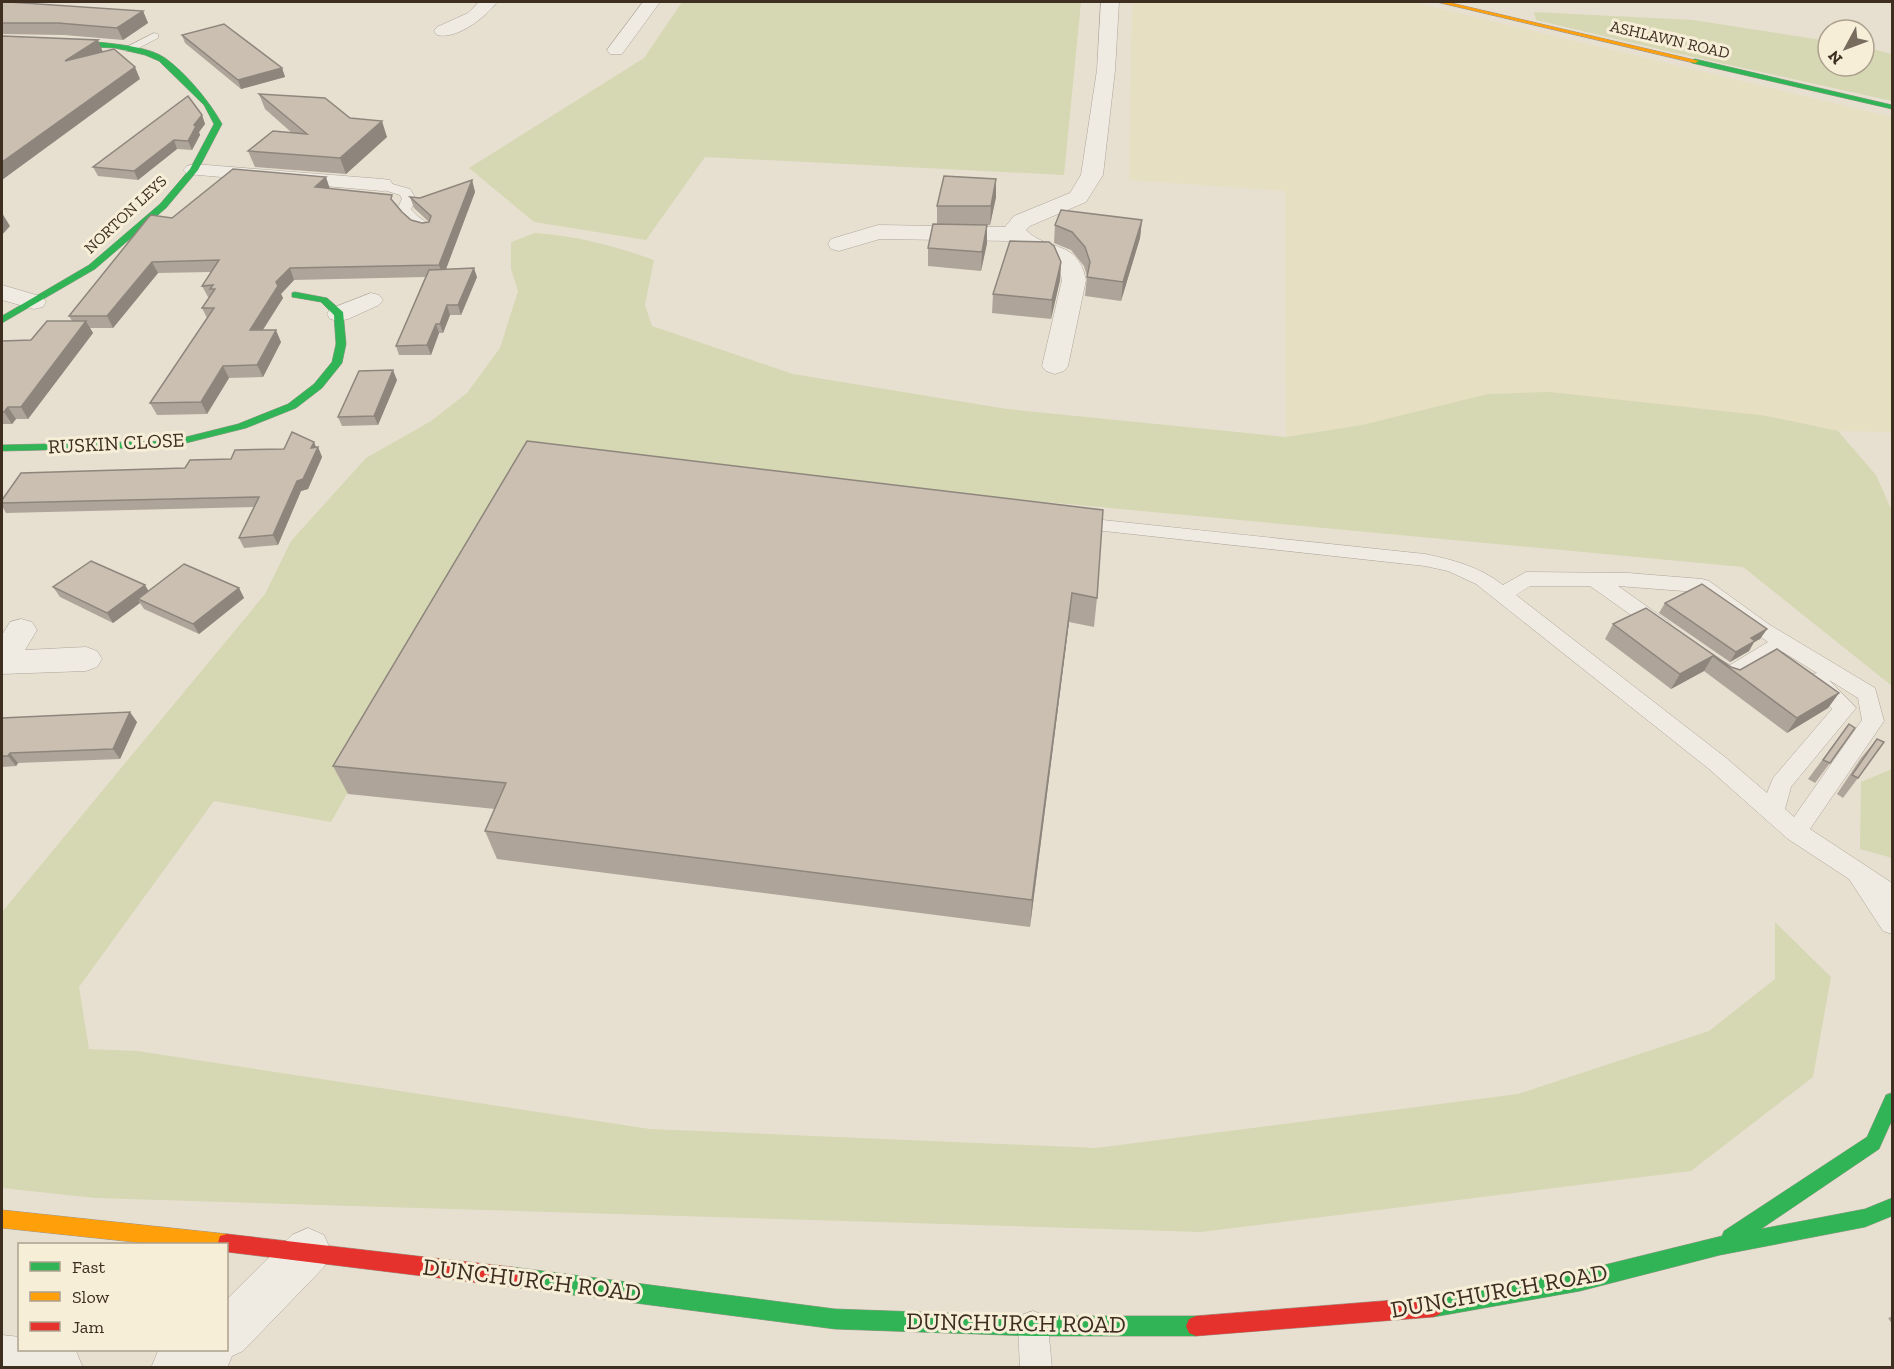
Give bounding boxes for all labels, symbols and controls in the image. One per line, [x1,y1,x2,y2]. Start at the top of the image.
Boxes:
street label: ASHLAWN ROAD [1608,16,1732,62]
north arrow [1816,18,1876,78]
text: N [1824,47,1846,68]
street label: NORTON LEYS [80,171,171,257]
street label: RUSKIN CLOSE [47,427,185,459]
legend [18,1243,228,1351]
street label: DUNCHURCH ROAD [421,1252,643,1307]
text: Fast [72,1256,105,1278]
street label: DUNCHURCH ROAD [1388,1257,1610,1324]
text: Slow [72,1286,109,1308]
street label: DUNCHURCH ROAD [906,1306,1126,1339]
text: Jam [72,1316,104,1338]

